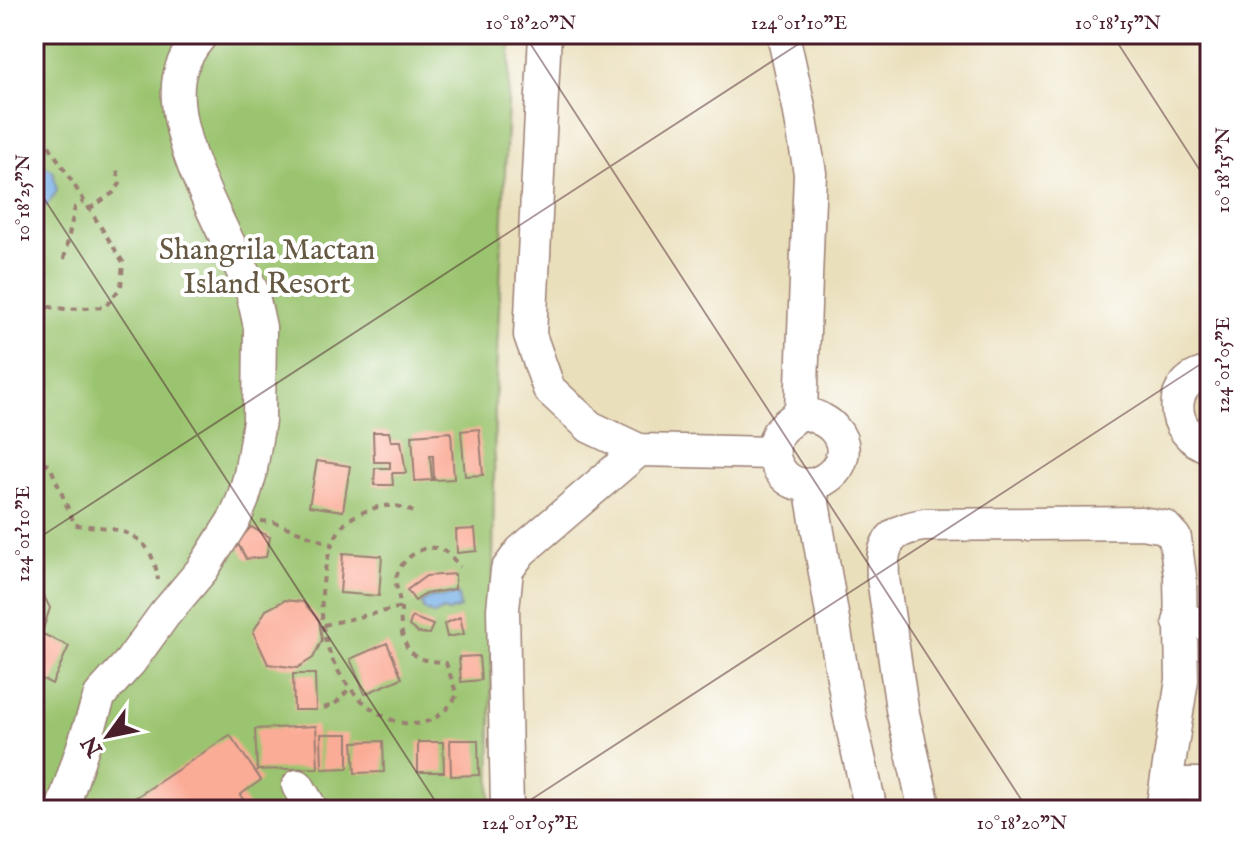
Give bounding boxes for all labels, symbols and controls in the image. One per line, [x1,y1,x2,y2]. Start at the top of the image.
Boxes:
text: 10°18'20"N [486,11,576,36]
text: 124°01'10"E [751,11,847,36]
text: 10°18'15"N [1075,11,1161,36]
text: 10°18'15"N [1211,127,1236,213]
text: 10°18'25"N [11,154,36,242]
park label: Shangrila Mactan Island Resort [159,232,375,304]
text: 124°01'05"E [1211,317,1236,413]
text: 124°01'10"E [11,486,36,582]
north arrow [68,696,148,776]
text: N [76,730,110,762]
text: 124°01'05"E [482,811,578,836]
text: 10°18'20"N [977,811,1067,836]

